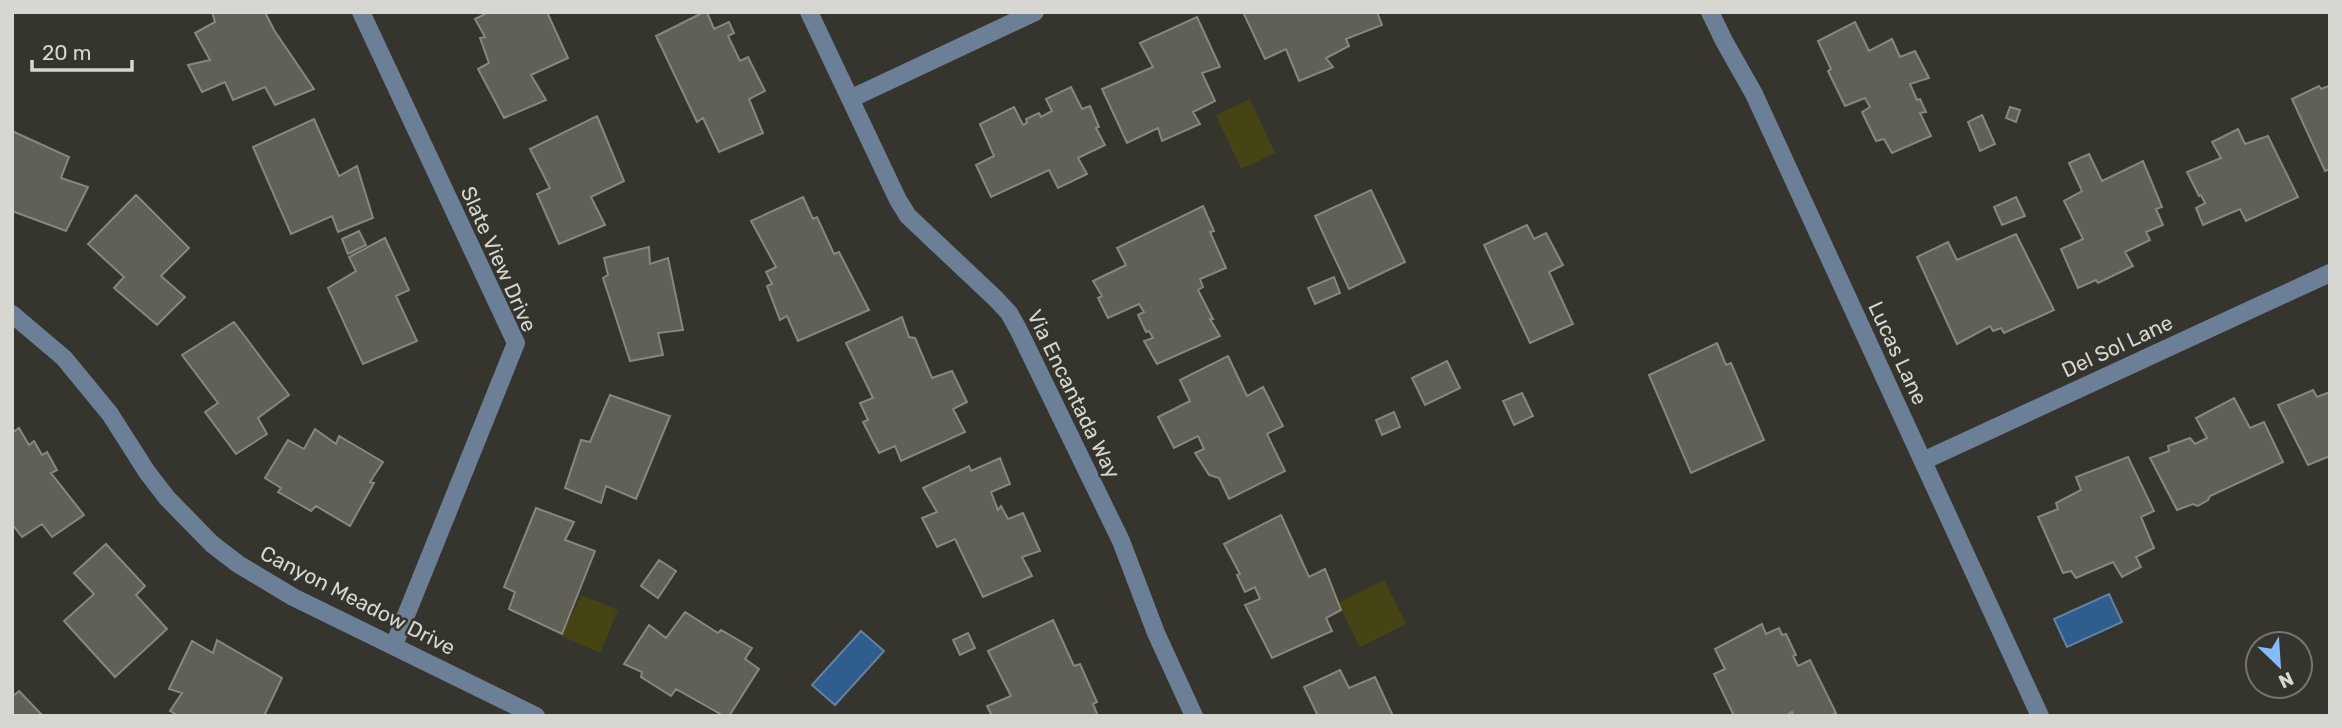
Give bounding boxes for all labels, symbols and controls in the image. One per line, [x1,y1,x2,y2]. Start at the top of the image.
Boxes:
scale bar [32,28,131,72]
text: 20 m [42,40,91,65]
street label: Slate View Drive [456,182,542,336]
street label: Lucas Lane [1863,297,1933,409]
street label: Via Encantada Way [1022,306,1126,483]
street label: Del Sol Lane [2057,309,2177,383]
street label: Canyon Meadow Drive [256,540,460,660]
north arrow [2244,630,2314,700]
text: N [2275,667,2297,693]

